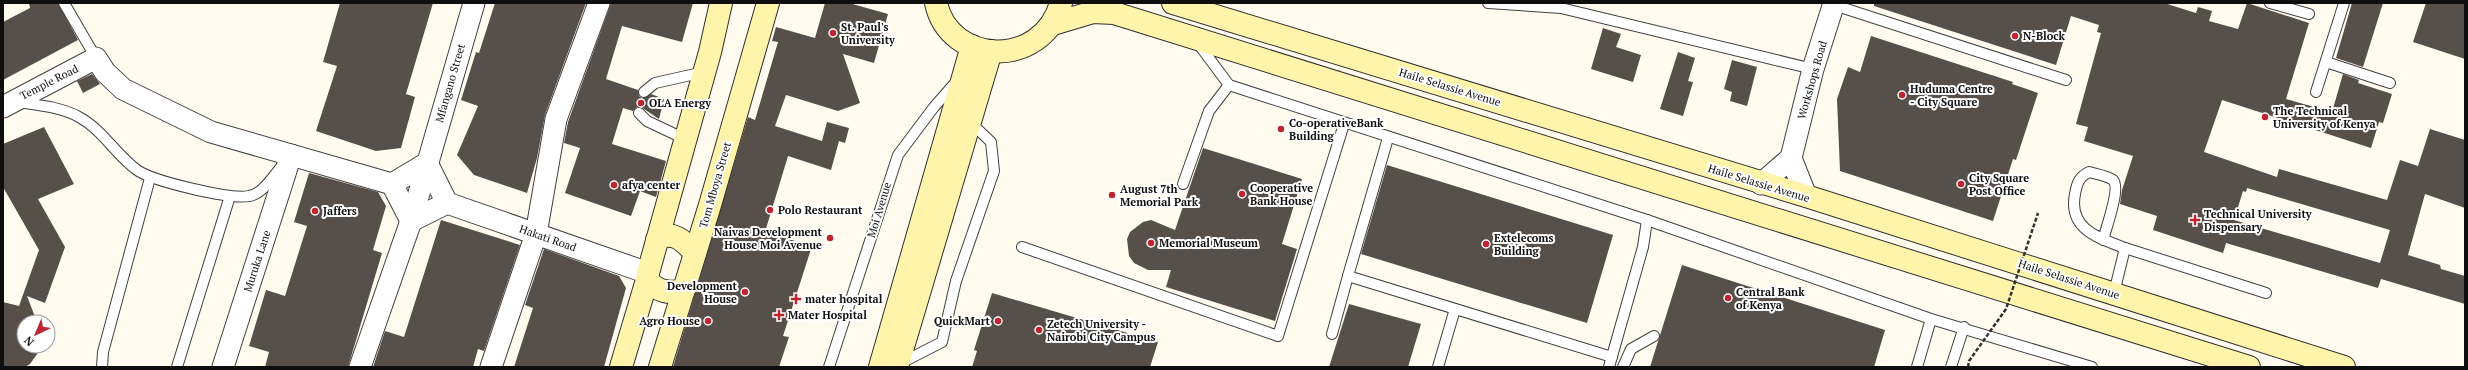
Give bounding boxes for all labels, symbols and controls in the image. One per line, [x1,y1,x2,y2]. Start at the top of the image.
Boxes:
place label: St. Paul's University [841,20,895,47]
marker: St. Paul's University [828,28,838,38]
place label: N-Block [2023,29,2066,43]
marker: N-Block [2010,31,2020,41]
street label: Workshops Road [1794,39,1830,121]
street label: Mfangano Street [432,42,468,124]
street label: Temple Road [18,61,80,103]
street label: Haile Selassie Avenue [1397,65,1503,109]
place label: Huduma Centre - City Square [1910,82,1993,109]
marker: Huduma Centre - City Square [1897,90,1907,100]
place label: OLA Energy [649,96,711,110]
marker: OLA Energy [636,98,646,108]
place label: The Technical University of Kenya [2273,104,2376,131]
marker: The Technical University of Kenya [2260,112,2270,122]
place label: Co-operativeBank Building [1289,116,1384,143]
marker: Co-operativeBank Building [1276,124,1286,134]
street label: Tom Mboya Street [696,140,734,230]
street label: Haile Selassie Avenue [1706,161,1812,205]
place label: City Square Post Office [1969,171,2029,198]
place label: afya center [622,178,681,192]
marker: City Square Post Office [1956,179,1966,189]
marker: afya center [609,180,619,190]
street label: Moi Avenue [864,180,894,240]
place label: Cooperative Bank House [1250,181,1313,208]
place label: August 7th Memorial Park [1120,182,1199,209]
marker: Cooperative Bank House [1237,189,1247,199]
marker: August 7th Memorial Park [1107,190,1117,200]
place label: Polo Restaurant [778,203,863,217]
place label: Jaffers [323,204,357,218]
marker: Polo Restaurant [765,205,775,215]
marker: Jaffers [310,206,320,216]
place label: Technical University Dispensary [2204,207,2312,234]
marker: Technical University Dispensary [2189,214,2201,226]
street label: Hakati Road [518,222,578,254]
place label: Naivas Development House Moi Avenue [714,225,823,252]
street label: Muruka Lane [240,228,274,294]
place label: Extelecoms Building [1494,231,1553,258]
marker: Naivas Development House Moi Avenue [825,233,835,243]
place label: Memorial Museum [1159,236,1259,250]
marker: Memorial Museum [1146,238,1156,248]
marker: Extelecoms Building [1481,239,1491,249]
street label: Haile Selassie Avenue [2017,256,2122,302]
place label: Development House [667,279,738,306]
place label: Central Bank of Kenya [1736,285,1805,312]
marker: Development House [740,287,750,297]
place label: mater hospital [805,292,883,306]
marker: mater hospital [790,293,802,305]
marker: Central Bank of Kenya [1723,293,1733,303]
place label: Mater Hospital [788,308,867,322]
marker: Mater Hospital [773,309,785,321]
north arrow [16,314,56,354]
place label: Agro House [639,314,700,328]
place label: QuickMart [934,314,991,328]
marker: Agro House [703,316,713,326]
marker: QuickMart [993,316,1003,326]
place label: Zetech University - Nairobi City Campus [1047,317,1155,344]
marker: Zetech University - Nairobi City Campus [1034,325,1044,335]
text: N [21,333,37,349]

